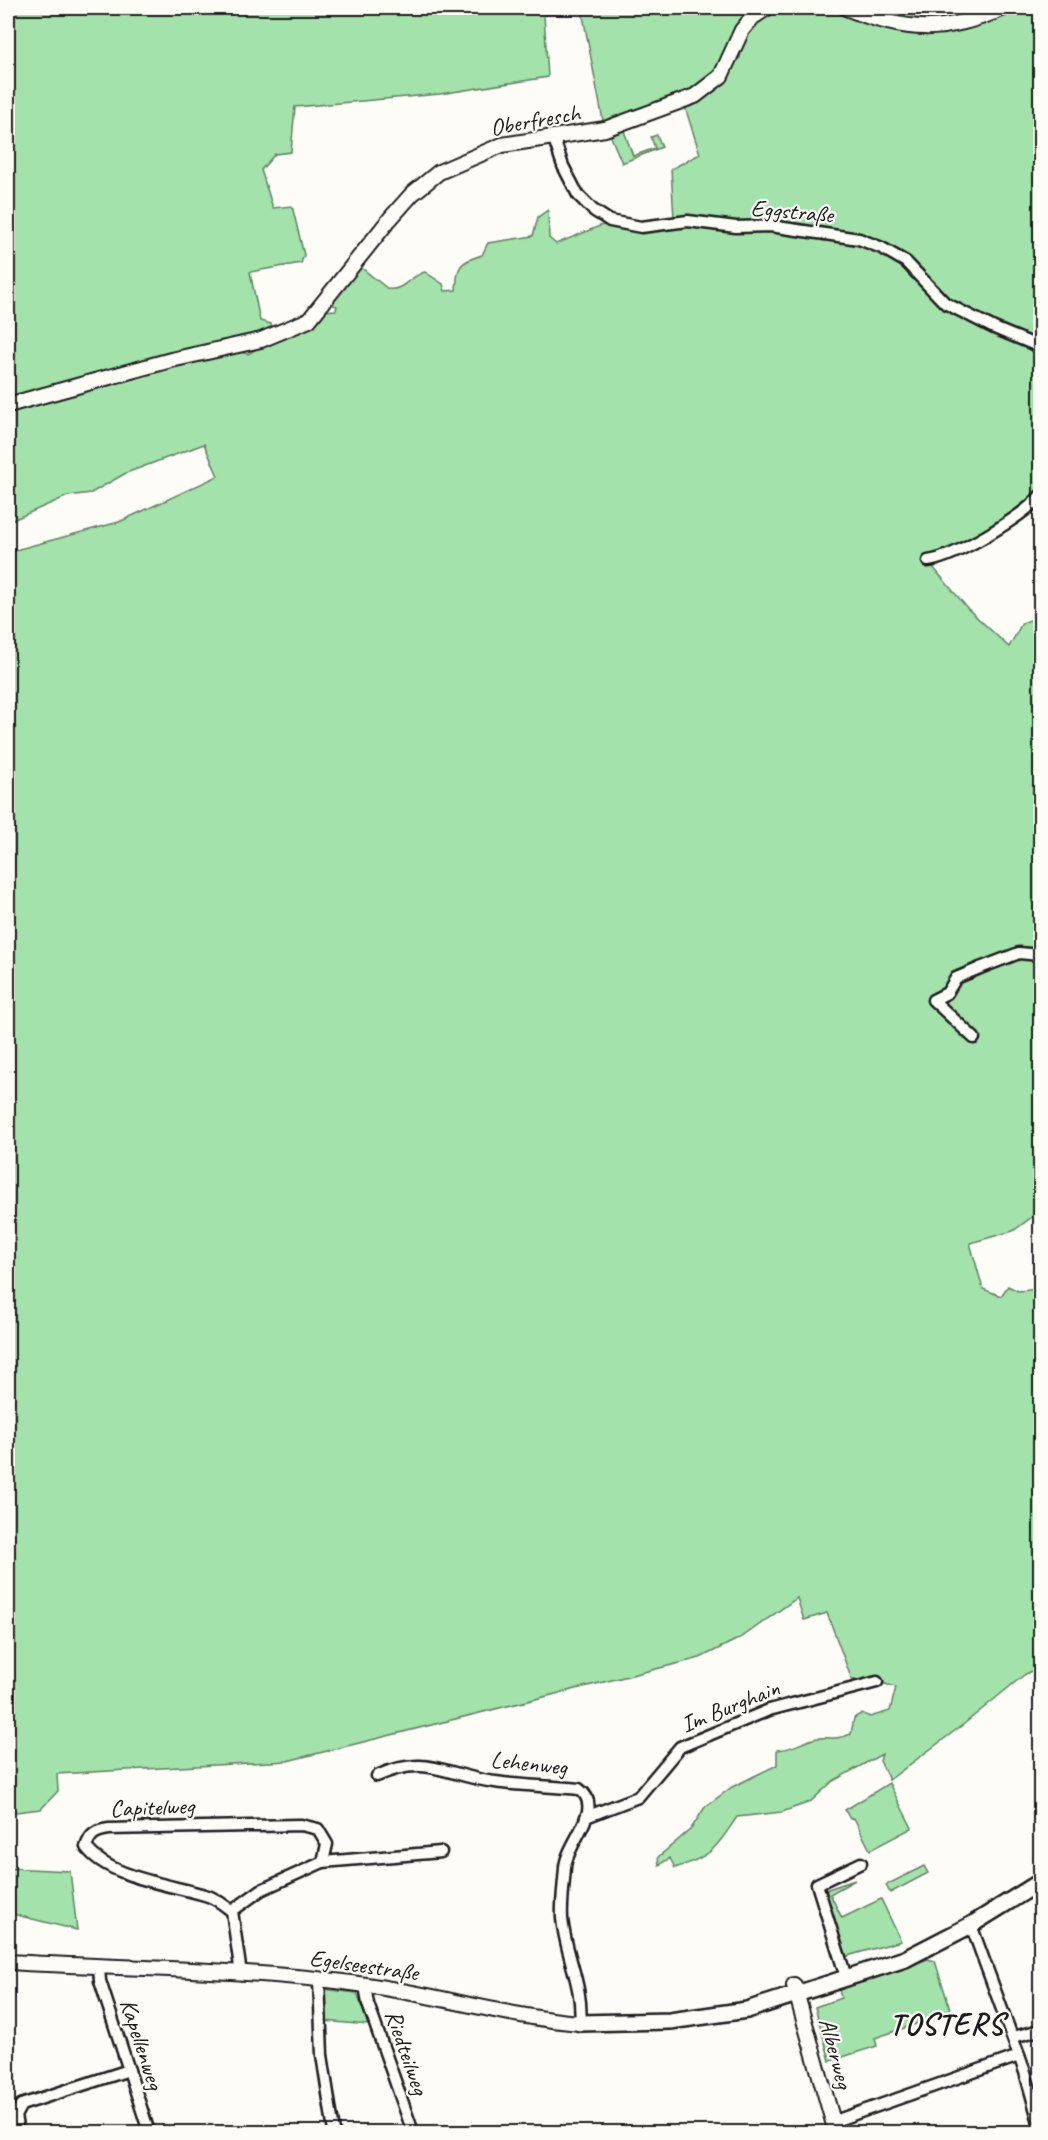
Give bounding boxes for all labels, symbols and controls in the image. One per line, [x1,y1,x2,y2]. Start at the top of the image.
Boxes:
street label: Oberfresch [488,97,584,143]
street label: Eggstraße [750,192,837,230]
street label: Im Burghain [676,1673,784,1739]
street label: Lehenweg [489,1744,570,1782]
street label: Capitelweg [110,1790,197,1823]
street label: Egelseestraße [308,1943,422,1988]
street label: Kapellenweg [113,1995,171,2095]
district label: TOSTERS [890,2005,1010,2043]
street label: Riedteilweg [379,2006,436,2101]
street label: Alberweg [812,2014,860,2094]

